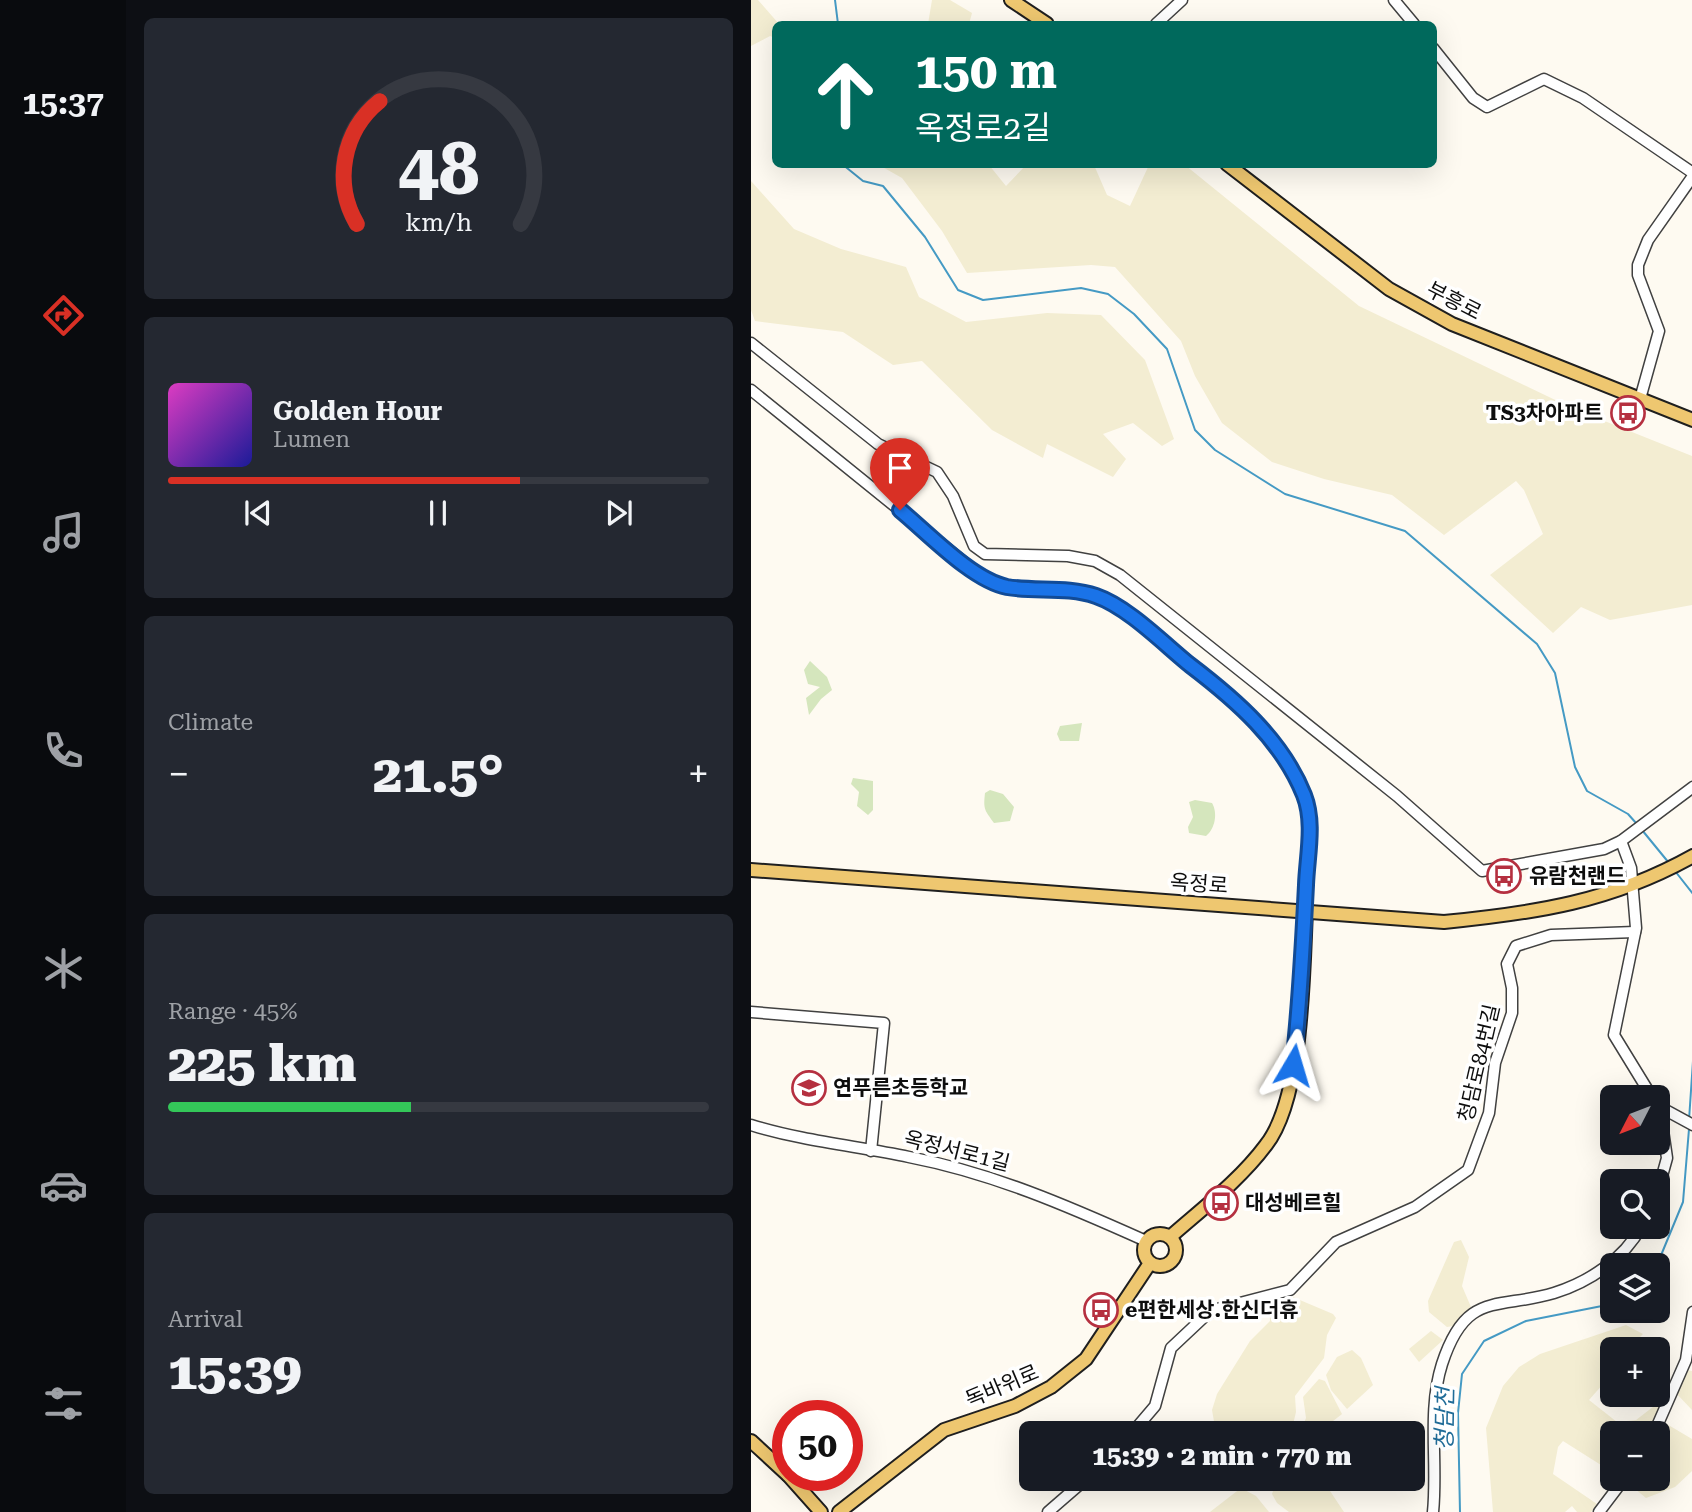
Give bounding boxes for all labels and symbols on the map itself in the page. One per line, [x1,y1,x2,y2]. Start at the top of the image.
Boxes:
street label: 부흥로 [1423,277,1485,325]
bus stop icon: TS3차아파트 [1609,394,1647,432]
place label: TS3차아파트 [1486,401,1603,425]
pin [870,438,930,510]
bus stop icon: 유람천랜드 [1485,857,1523,895]
place label: 유람천랜드 [1529,864,1626,888]
street label: 옥정로 [1169,870,1229,898]
street label: 청담로84번길 [1454,1002,1504,1124]
position arrow [1256,1028,1330,1102]
school or university icon: 연푸른초등학교 [790,1069,828,1107]
place label: 연푸른초등학교 [833,1076,968,1100]
north arrow [1600,1085,1670,1155]
street label: 옥정서로1길 [902,1126,1012,1176]
bus stop icon: 대성베르힐 [1202,1184,1240,1222]
place label: 대성베르힐 [1245,1191,1342,1215]
bus stop icon: e편한세상.한신더휴 [1082,1291,1120,1329]
place label: e편한세상.한신더휴 [1125,1298,1298,1322]
street label: 독바위로 [962,1360,1042,1412]
water label: 청담천 [1431,1384,1459,1451]
speed limit sign: 50 [772,1400,863,1491]

